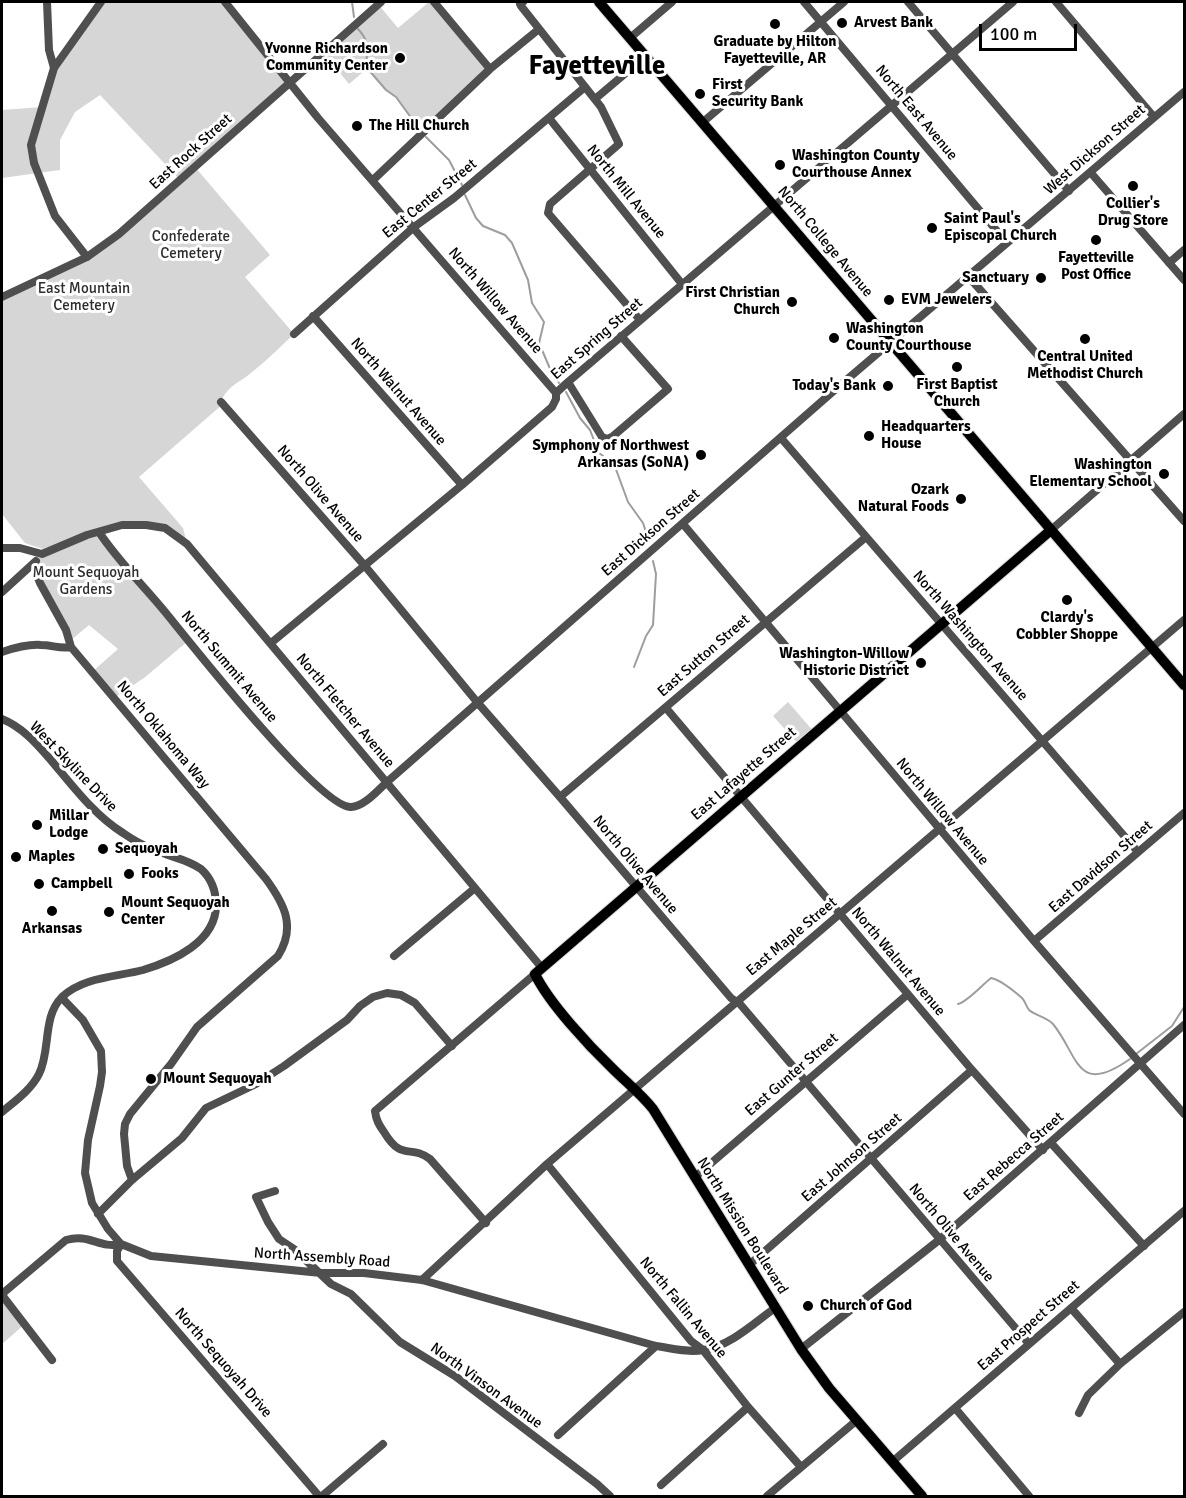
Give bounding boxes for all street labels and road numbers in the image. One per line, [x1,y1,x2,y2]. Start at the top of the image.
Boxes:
street label: North East Avenue [871,62,961,164]
street label: West Dickson Street [1041,101,1149,199]
street label: East Rock Street [146,110,236,194]
street label: North Mill Avenue [583,141,669,243]
street label: East Center Street [379,155,481,243]
street label: North College Avenue [773,183,877,301]
street label: North Willow Avenue [444,244,546,358]
street label: East Spring Street [547,294,647,384]
street label: North Walnut Avenue [346,335,450,449]
street label: North Olive Avenue [273,442,367,546]
street label: East Dickson Street [598,485,704,581]
street label: North Washington Avenue [909,567,1031,705]
street label: North Summit Avenue [177,607,281,727]
street label: East Sutton Street [654,611,754,701]
street label: North Fletcher Avenue [292,650,398,772]
street label: North Oklahoma Way [113,677,213,793]
street label: West Skyline Drive [25,718,121,816]
street label: East Lafayette Street [688,723,800,825]
street label: North Willow Avenue [892,755,992,869]
street label: North Olive Avenue [589,812,681,918]
street label: East Davidson Street [1045,817,1157,917]
street label: East Maple Street [743,894,841,980]
street label: North Walnut Avenue [847,904,949,1020]
street label: East Gunter Street [742,1030,842,1120]
street label: East Rebecca Street [960,1109,1068,1205]
street label: East Johnson Street [798,1110,906,1206]
street label: North Mission Boulevard [693,1154,791,1298]
street label: North Olive Avenue [905,1180,997,1286]
street label: North Assembly Road [253,1244,391,1272]
street label: North Fallin Avenue [635,1254,731,1362]
street label: East Prospect Street [974,1277,1084,1375]
street label: North Sequoyah Drive [170,1304,276,1422]
street label: North Vinson Avenue [426,1339,546,1433]

